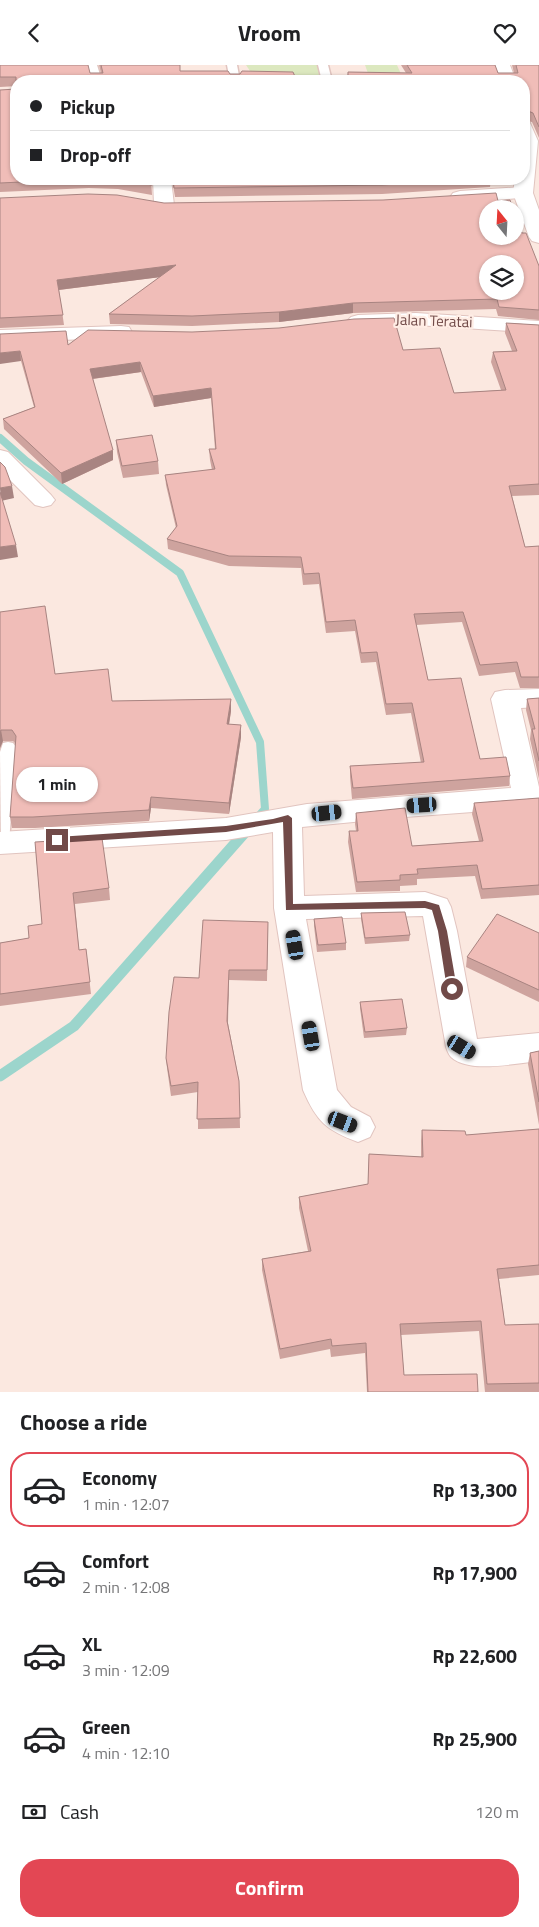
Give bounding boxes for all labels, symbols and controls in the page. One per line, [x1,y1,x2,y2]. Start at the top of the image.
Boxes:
text: Vroom [238,16,301,50]
icon: back [20,19,48,47]
icon: heart [491,19,519,47]
text: Pickup [60,92,115,121]
text: Drop-off [60,140,131,169]
north arrow [479,200,524,245]
map controls [479,200,524,300]
button: layers [479,255,524,300]
street label: Jalan Teratai [395,308,473,333]
callout: 1 min [16,767,98,803]
text: 1 min [38,772,76,796]
car [406,796,437,814]
car [311,804,342,822]
route end [46,829,68,851]
car [285,929,304,961]
route start [441,978,463,1000]
car [301,1020,320,1052]
car [445,1033,478,1061]
car [326,1110,359,1134]
text: Choose a ride [20,1405,147,1439]
text: Economy [82,1463,157,1492]
icon: car [22,1467,67,1512]
text: Rp 13,300 [433,1475,517,1504]
text: 1 min · 12:07 [82,1492,170,1516]
text: Comfort [82,1546,149,1575]
icon: car [22,1550,67,1595]
text: Rp 17,900 [433,1558,517,1587]
text: 2 min · 12:08 [82,1575,170,1599]
text: XL [82,1629,102,1658]
icon: car [22,1633,67,1678]
text: Rp 22,600 [433,1641,517,1670]
text: 3 min · 12:09 [82,1658,170,1682]
text: Green [82,1712,131,1741]
icon: car [22,1716,67,1761]
text: Rp 25,900 [433,1724,517,1753]
text: 4 min · 12:10 [82,1741,170,1765]
text: Cash [60,1797,99,1826]
icon: cash [20,1798,48,1826]
text: 120 m [475,1800,519,1824]
button: Confirm [20,1859,519,1917]

